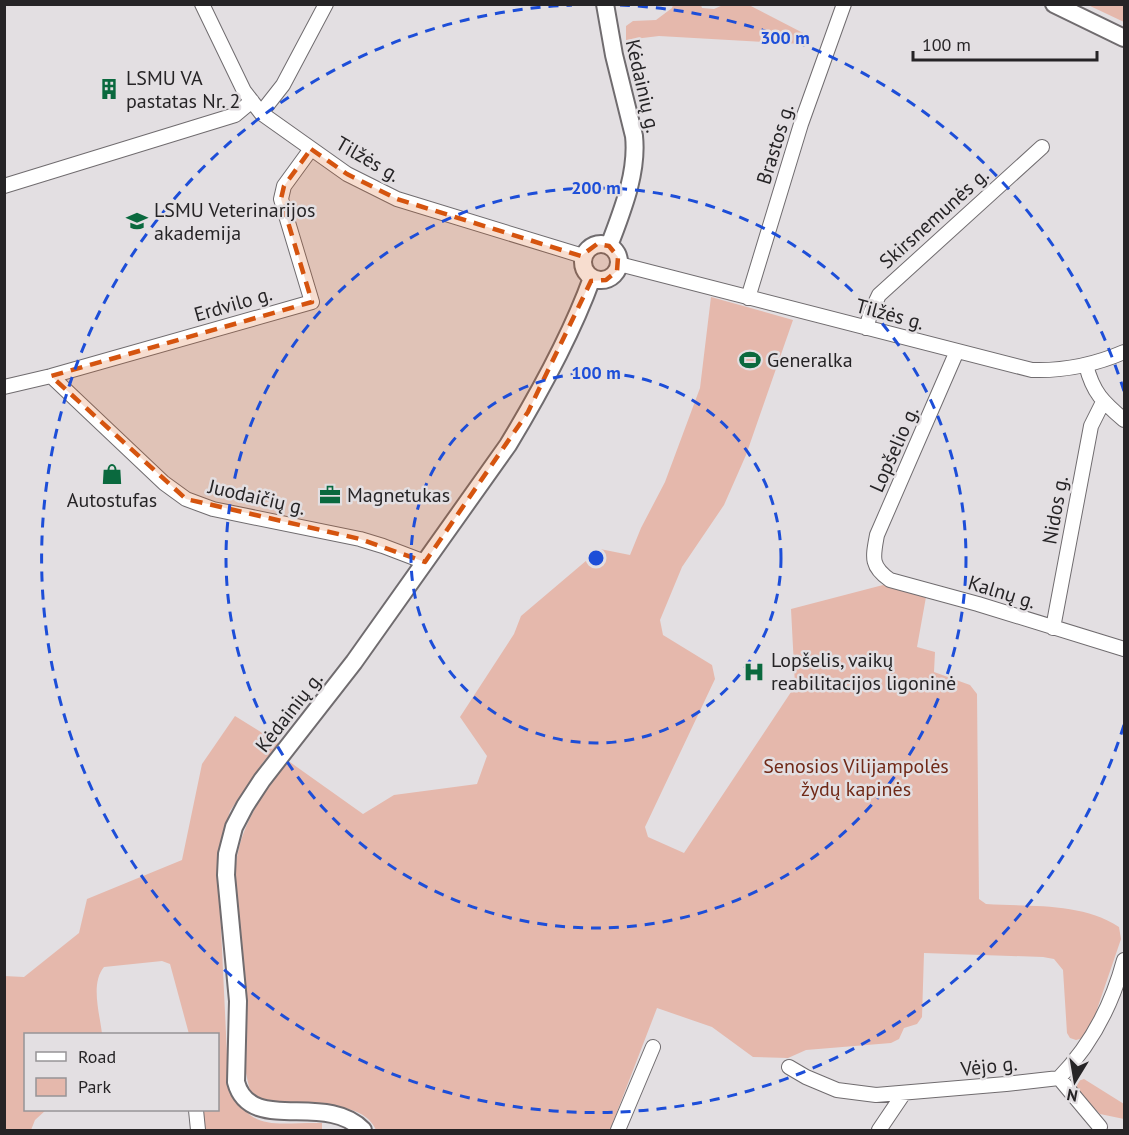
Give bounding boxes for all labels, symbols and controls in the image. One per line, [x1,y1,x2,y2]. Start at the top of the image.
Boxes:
scale bar [913,24,1098,62]
text: 300 m [760,26,810,49]
text: 100 m [922,33,971,56]
street label: Kėdainių g. [620,37,666,135]
place label: LSMU VA pastatas Nr. 2 [126,65,240,114]
building icon: LSMU VA pastatas Nr. 2 [97,77,121,101]
street label: Brastos g. [750,101,800,187]
street label: Tilžės g. [331,130,405,188]
street label: Skirsnemunės g. [874,162,994,274]
text: 200 m [571,176,621,199]
place label: LSMU Veterinarijos akademija [154,197,315,246]
school or university icon: LSMU Veterinarijos akademija [125,209,149,233]
street label: Erdvilo g. [191,280,275,328]
street label: Tilžės g. [853,292,927,336]
place label: Generalka [767,347,853,373]
sports icon: Generalka [738,348,762,372]
text: 100 m [571,361,621,384]
street label: Lopšelio g. [864,402,924,496]
shop icon: Autostufas [100,462,124,486]
street label: Juodaičių g. [205,473,308,521]
street label: Nidos g. [1036,474,1074,546]
place label: Magnetukas [347,482,450,508]
office icon: Magnetukas [318,483,342,507]
place label: Autostufas [67,487,157,513]
centre of rings [586,548,606,568]
street label: Kalnų g. [965,569,1039,615]
place label: Lopšelis, vaikų reabilitacijos ligoninė [771,647,956,696]
hospital icon: Lopšelis, vaikų reabilitacijos ligoninė [742,660,766,684]
street label: Kėdainių g. [250,667,328,757]
park label: Senosios Vilijampolės žydų kapinės [763,753,949,802]
legend [24,1033,219,1111]
text: Road [78,1045,116,1068]
street label: Vėjo g. [958,1050,1019,1082]
north arrow [1045,1051,1105,1111]
text: Park [78,1075,111,1098]
text: N [1065,1085,1079,1107]

